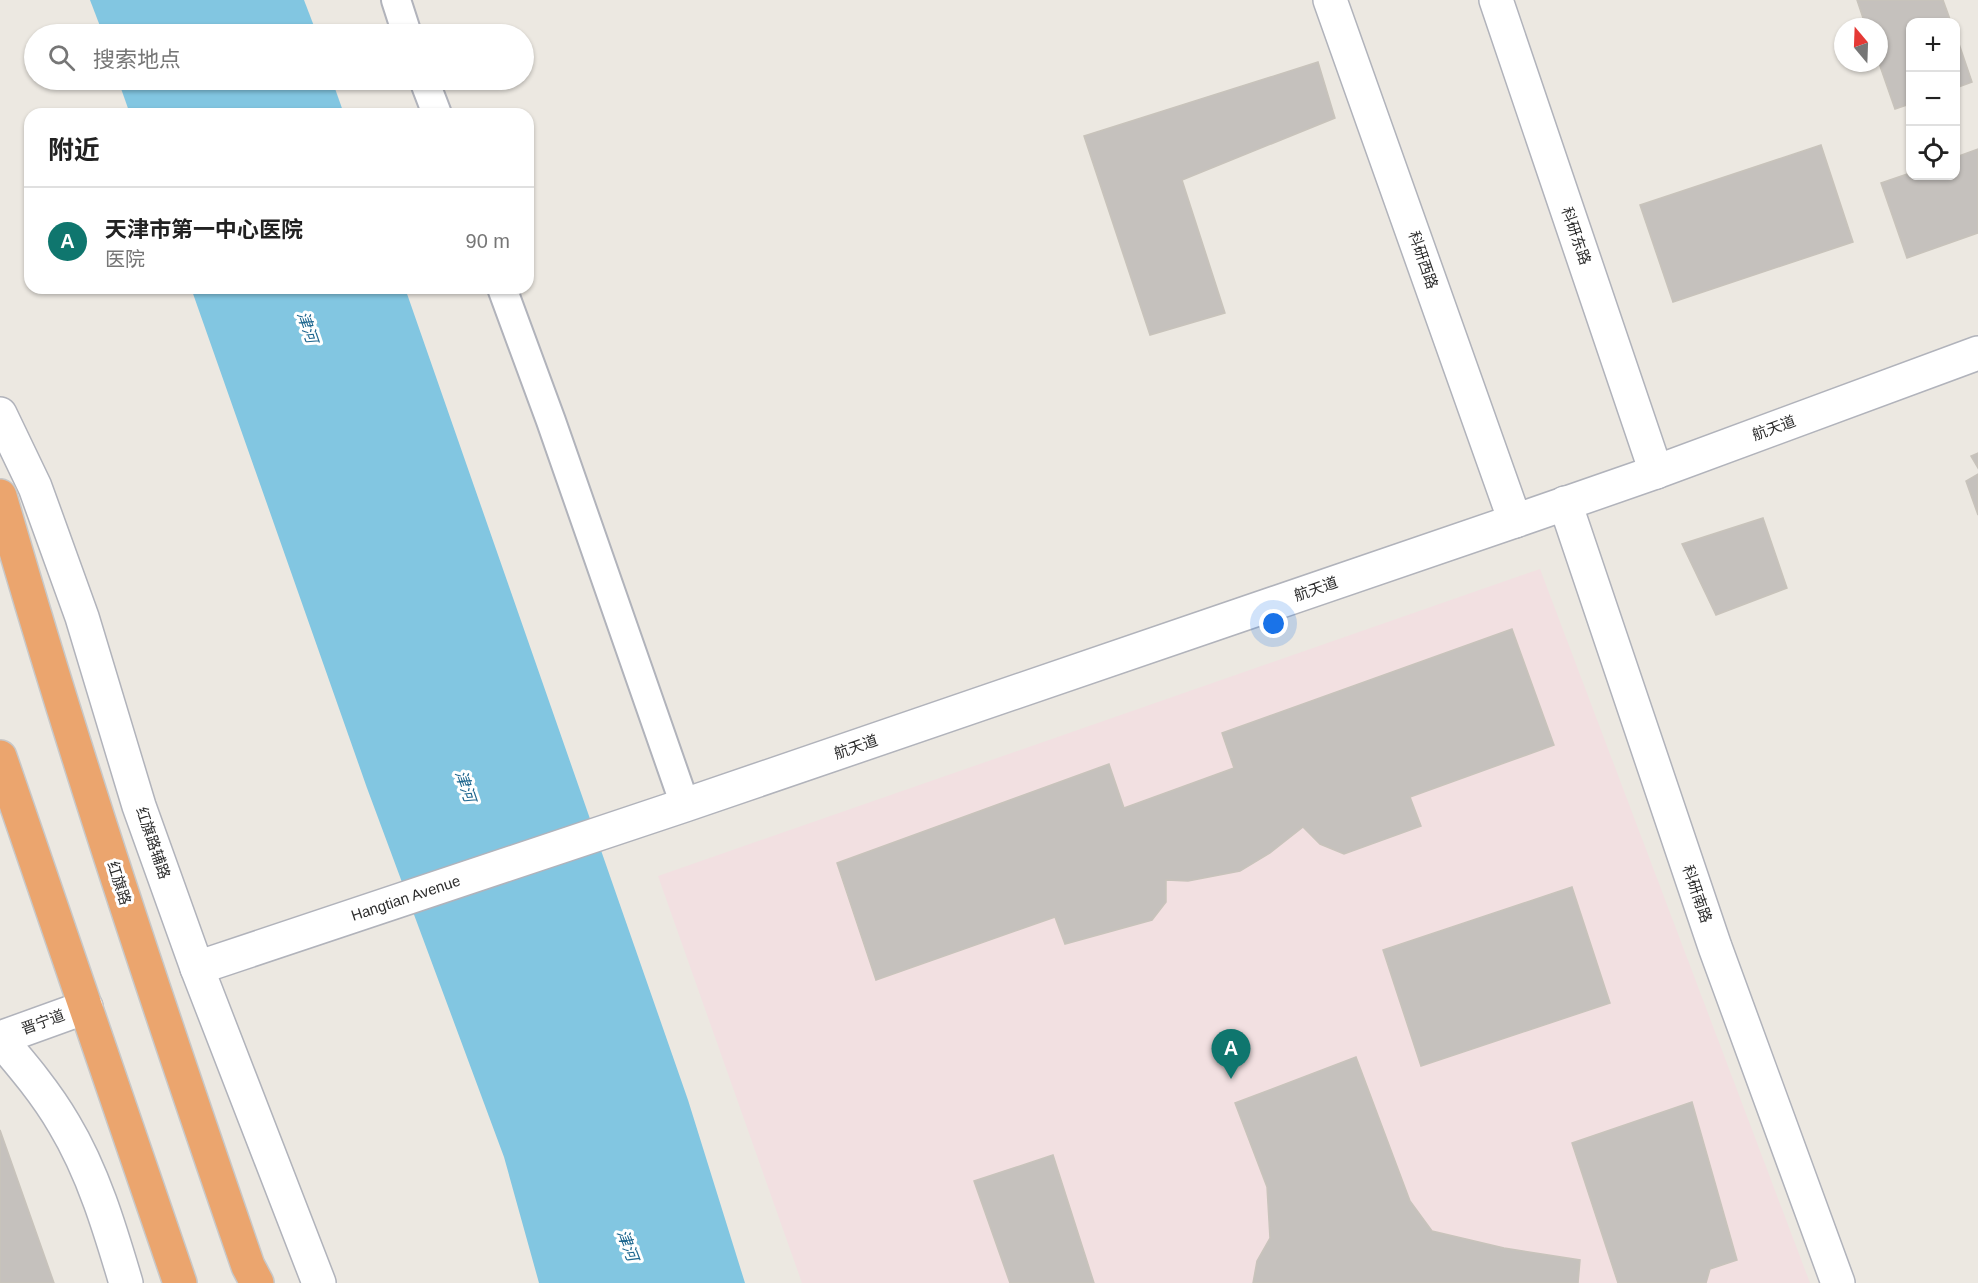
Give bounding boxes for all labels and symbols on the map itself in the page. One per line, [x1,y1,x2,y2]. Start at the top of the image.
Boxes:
north arrow [1834,18,1888,72]
street label: 科研东路 [1559,205,1594,267]
street label: 科研西路 [1406,229,1441,291]
water label: 津河 [294,309,322,348]
street label: 航天道 [1750,412,1798,443]
street label: 航天道 [1292,573,1340,604]
your location [1259,609,1288,638]
street label: 航天道 [832,731,880,762]
water label: 津河 [452,768,480,807]
street label: 红旗路辅路 [133,805,174,881]
street label: 红旗路 [104,859,135,907]
street label: 科研南路 [1680,863,1715,925]
street label: Hangtian Avenue [349,872,462,924]
street label: 晋宁道 [19,1006,67,1037]
pin: A [1212,1030,1250,1079]
water label: 津河 [614,1227,642,1266]

